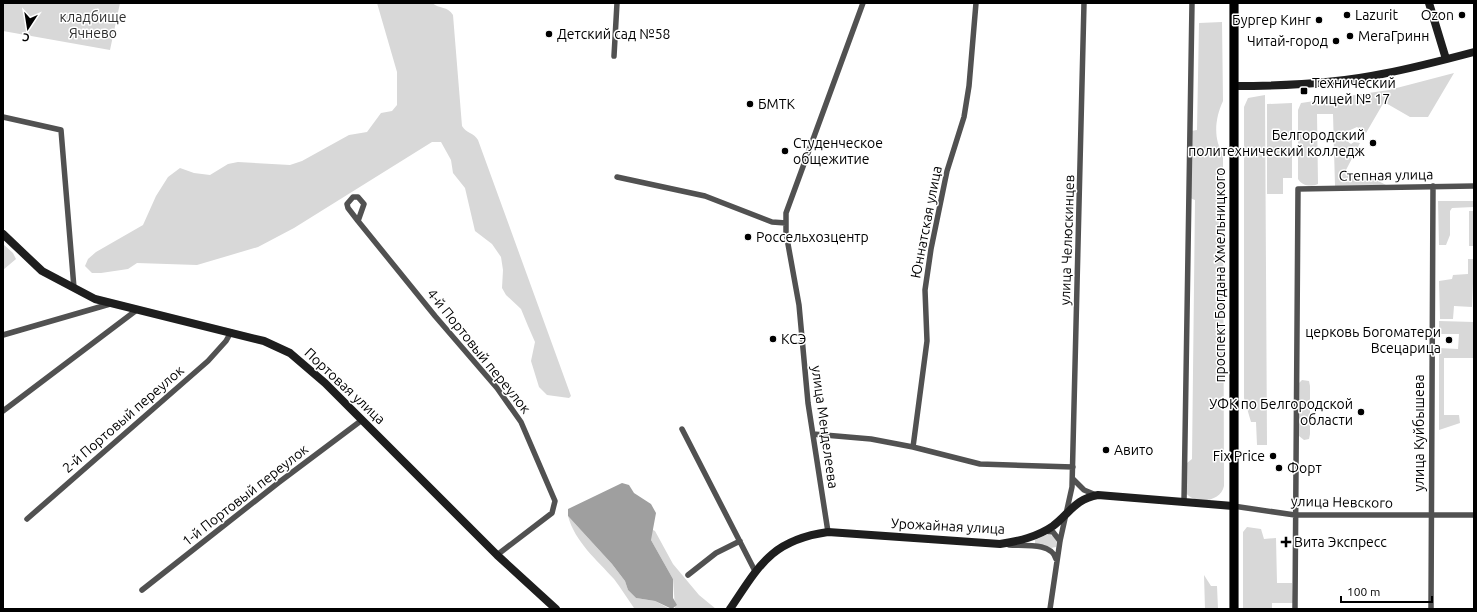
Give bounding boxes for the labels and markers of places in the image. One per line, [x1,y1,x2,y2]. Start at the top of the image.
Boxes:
place label: Lazurit [1355,7,1398,23]
place label: Ozon [1421,7,1454,23]
marker: Lazurit [1342,10,1352,20]
marker: Ozon [1457,10,1467,20]
place label: Бургер Кинг [1232,12,1311,28]
marker: Бургер Кинг [1314,15,1324,25]
place label: Детский сад №58 [557,26,671,42]
place label: МегаГринн [1358,28,1429,44]
marker: Детский сад №58 [544,29,554,39]
marker: МегаГринн [1345,31,1355,41]
place label: Читай-город [1247,33,1328,49]
marker: Читай-город [1331,36,1341,46]
place label: Технический лицей № 17 [1312,75,1396,107]
marker: Технический лицей № 17 [1299,86,1309,96]
place label: БМТК [758,96,796,112]
marker: БМТК [745,99,755,109]
place label: Белгородский политехнический колледж [1188,127,1366,159]
place label: Студенческое общежитие [793,135,883,167]
marker: Белгородский политехнический колледж [1368,138,1378,148]
marker: Студенческое общежитие [780,146,790,156]
place label: Россельхозцентр [756,229,869,245]
marker: Россельхозцентр [743,232,753,242]
place label: церковь Богоматери Всецарица [1305,324,1441,356]
place label: КСЭ [781,331,806,347]
marker: КСЭ [768,334,778,344]
marker: церковь Богоматери Всецарица [1444,335,1454,345]
place label: УФК по Белгородской области [1209,396,1353,428]
marker: УФК по Белгородской области [1356,407,1366,417]
place label: Авито [1114,442,1154,458]
marker: Авито [1101,445,1111,455]
place label: Fix Price [1213,448,1265,464]
marker: Fix Price [1268,451,1278,461]
place label: Форт [1287,460,1322,476]
marker: Форт [1274,463,1284,473]
place label: Вита Экспресс [1294,534,1387,550]
marker: Вита Экспресс [1281,537,1291,547]

